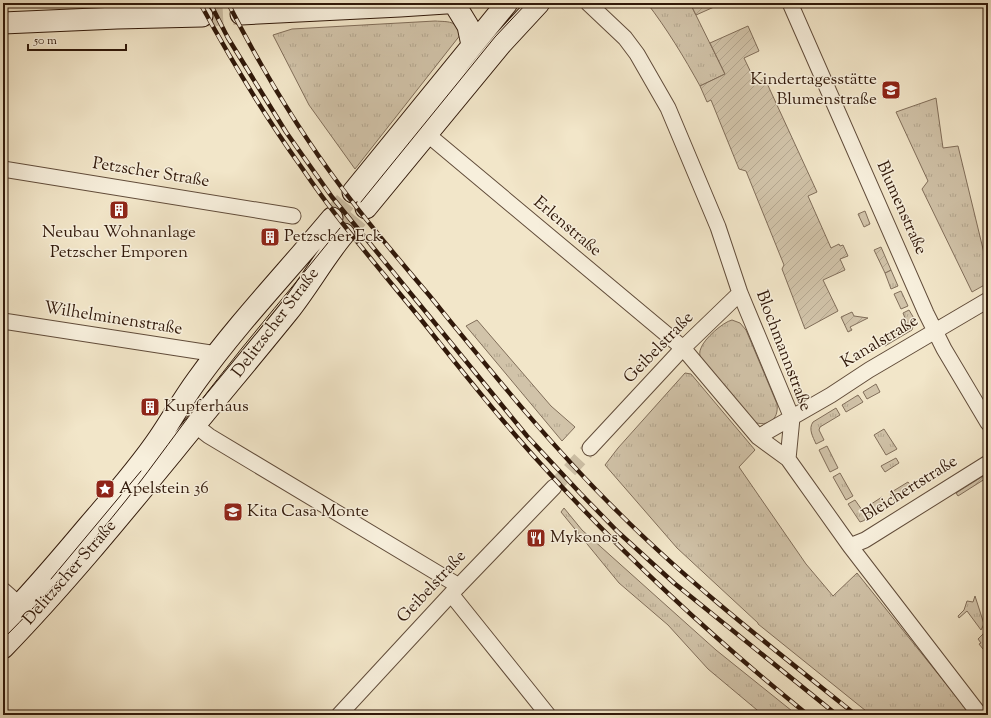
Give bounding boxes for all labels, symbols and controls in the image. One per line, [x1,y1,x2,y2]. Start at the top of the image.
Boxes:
scale bar [28,26,126,52]
text: 50 m [33,32,57,50]
place label: Kindertagesstätte Blumenstraße [750,68,877,112]
school or university icon: Kindertagesstätte Blumenstraße [880,79,902,101]
street label: Petzscher Straße [91,152,211,194]
street label: Blumenstraße [870,157,932,259]
street label: Erlenstraße [528,191,606,263]
building icon: Neubau Wohnanlage Petzscher Emporen [108,199,130,221]
place label: Neubau Wohnanlage Petzscher Emporen [42,221,196,265]
place label: Petzscher Eck [284,225,382,249]
building icon: Petzscher Eck [259,226,281,248]
street label: Delitzscher Straße [227,263,325,383]
street label: Blochmannstraße [749,287,817,415]
street label: Wilhelminenstraße [42,296,184,342]
street label: Geibelstraße [618,307,700,389]
street label: Kanalstraße [837,309,923,375]
place label: Kupferhaus [164,395,249,419]
building icon: Kupferhaus [139,396,161,418]
street label: Bleichertstraße [857,450,963,528]
place label: Apelstein 36 [119,477,209,501]
place icon: Apelstein 36 [94,478,116,500]
place label: Kita Casa Monte [247,500,369,524]
school or university icon: Kita Casa Monte [222,501,244,523]
street label: Delitzscher Straße [18,515,122,631]
place label: Mykonos [550,526,618,550]
restaurant icon: Mykonos [525,527,547,549]
street label: Geibelstraße [392,545,472,629]

